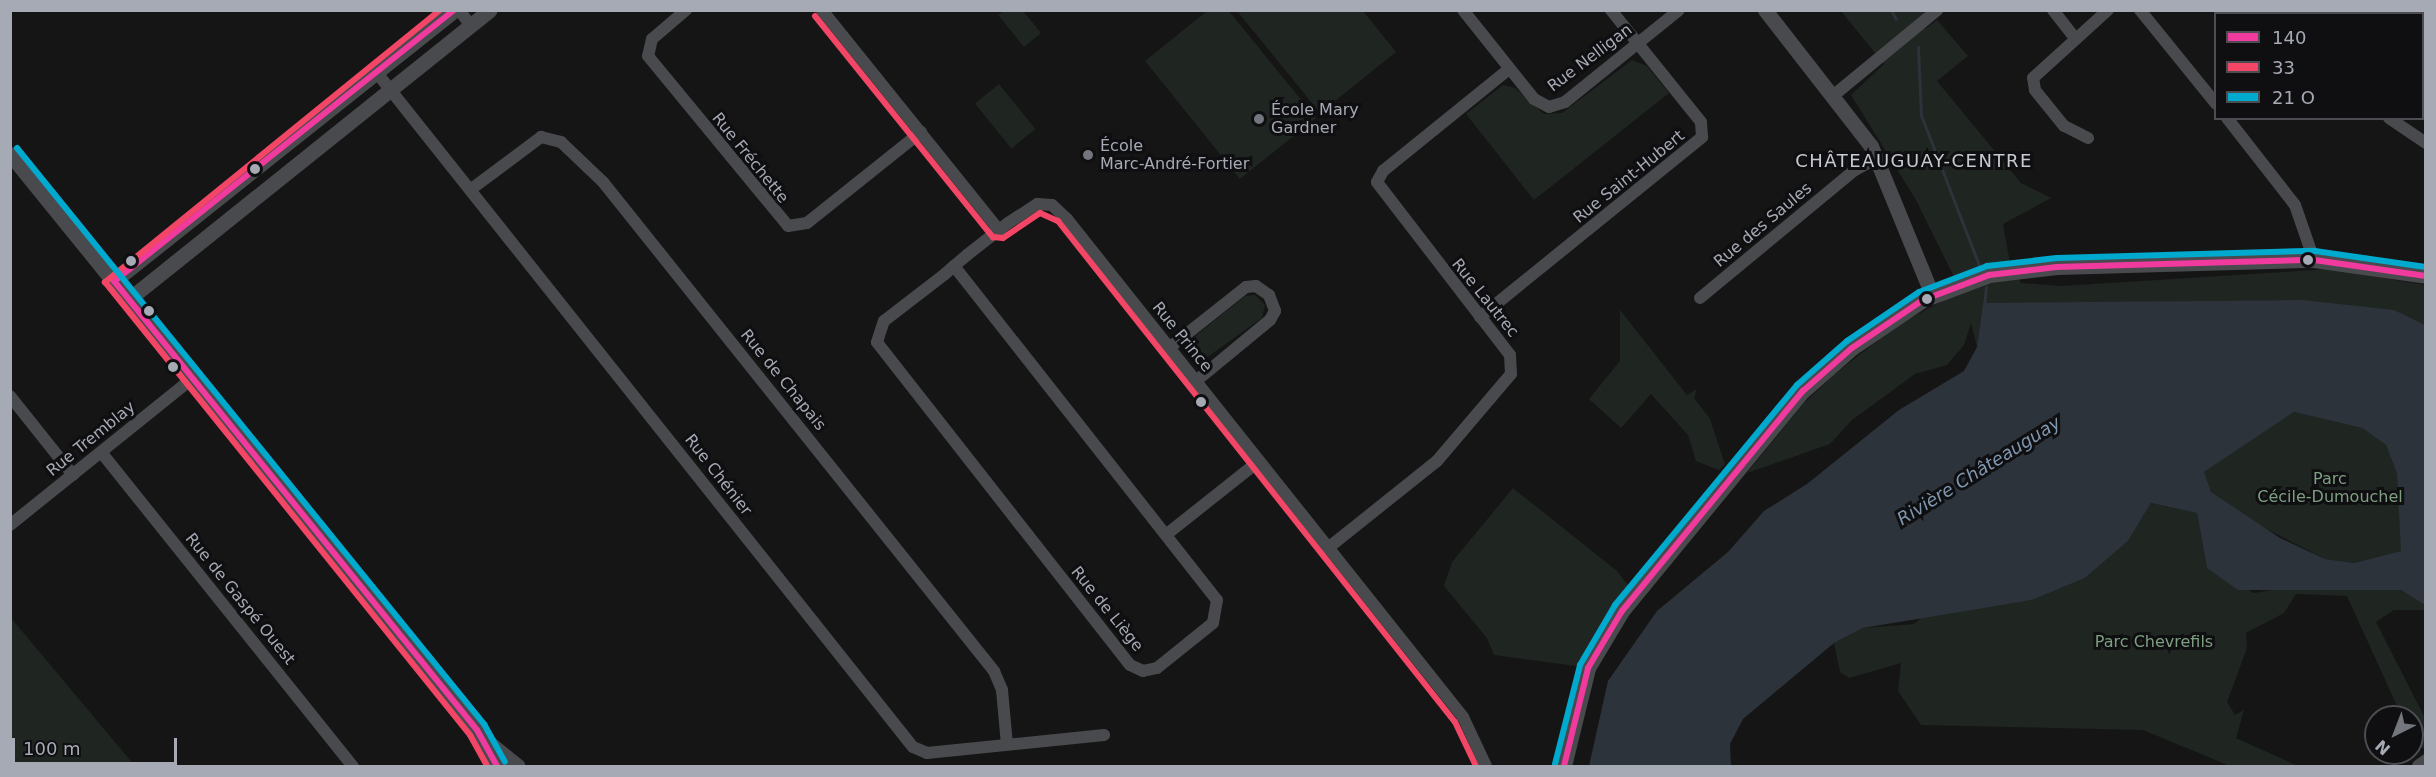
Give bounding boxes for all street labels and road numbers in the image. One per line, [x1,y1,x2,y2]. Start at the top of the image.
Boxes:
street label: Rue Nelligan [1544,20,1636,96]
street label: Rue Fréchette [708,109,792,207]
street label: Rue Saint-Hubert [1570,126,1688,228]
street label: Rue des Saules [1710,179,1816,271]
street label: Rue Lautrec [1447,255,1523,341]
street label: Rue Prince [1148,298,1216,376]
street label: Rue de Chapais [736,326,830,434]
street label: Rue Tremblay [43,397,139,481]
street label: Rue Chénier [680,431,756,519]
street label: Rue de Gaspé Ouest [181,529,299,669]
street label: Rue de Liège [1067,563,1147,655]

